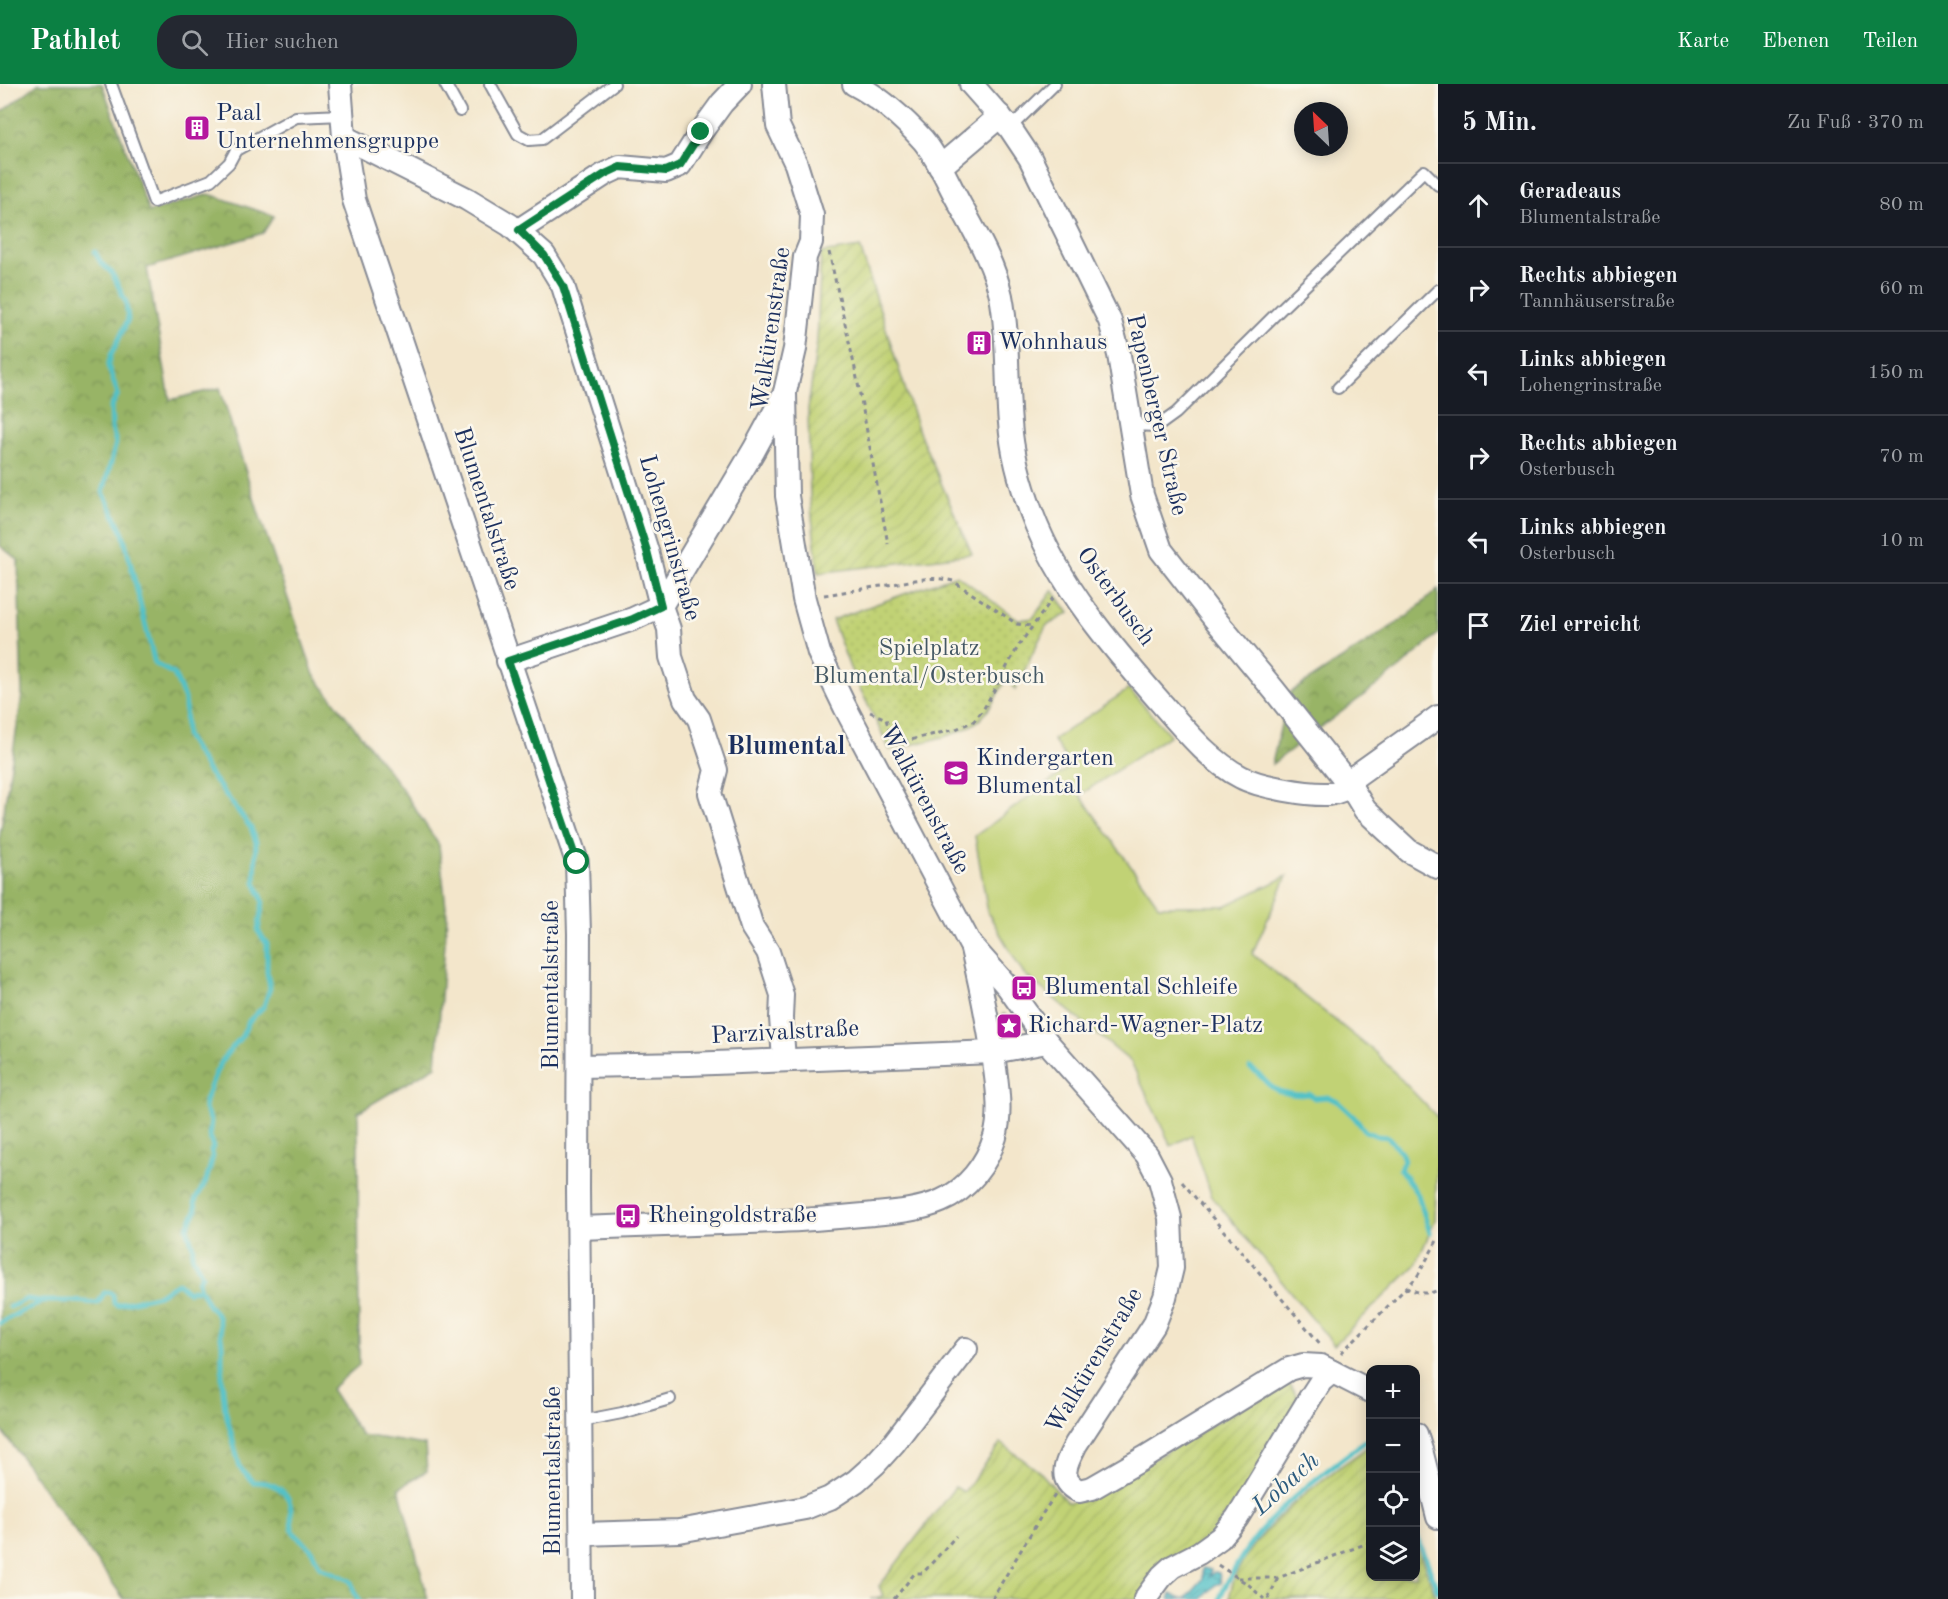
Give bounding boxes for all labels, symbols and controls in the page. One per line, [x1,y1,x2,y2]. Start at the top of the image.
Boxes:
search box [157,15,577,69]
icon: search [178,26,211,59]
text: Pathlet [30,28,121,56]
text: Hier suchen [226,31,339,53]
text: Karte [1677,31,1729,52]
text: Ebenen [1762,31,1829,52]
text: Teilen [1862,31,1918,52]
place label: Paal Unternehmensgruppe [216,102,439,154]
north arrow [1294,102,1348,156]
text: 5 Min. [1462,110,1537,136]
building icon: Paal Unternehmensgruppe [182,113,212,143]
text: Zu Fuß · 370 m [1787,113,1924,133]
route end [687,118,713,144]
text: Geradeaus [1519,181,1621,203]
icon: ahead [1462,189,1495,222]
text: 80 m [1879,195,1924,215]
text: Blumentalstraße [1519,208,1661,228]
street label: Walkürenstraße [749,245,795,413]
text: Rechts abbiegen [1519,265,1678,287]
icon: right [1462,273,1495,306]
text: 60 m [1879,279,1924,299]
text: Tannhäuserstraße [1519,292,1675,312]
street label: Papenberger Straße [1121,312,1191,518]
building icon: Wohnhaus [964,328,994,358]
place label: Wohnhaus [998,331,1107,355]
text: Links abbiegen [1519,349,1667,371]
icon: left [1462,357,1495,390]
text: 150 m [1868,363,1924,383]
text: Lohengrinstraße [1519,376,1662,396]
street label: Blumentalstraße [448,425,524,593]
text: Rechts abbiegen [1519,433,1678,455]
icon: right [1462,441,1495,474]
text: 70 m [1879,447,1924,467]
street label: Lohengrinstraße [634,452,704,624]
text: Osterbusch [1519,460,1615,480]
text: Links abbiegen [1519,517,1667,539]
icon: left [1462,525,1495,558]
text: 10 m [1879,531,1924,551]
street label: Osterbusch [1071,543,1159,651]
text: Osterbusch [1519,544,1615,564]
icon: arrive [1462,609,1495,642]
text: Ziel erreicht [1519,614,1640,636]
park label: Spielplatz Blumental/Osterbusch [813,637,1045,689]
street label: Walkürenstraße [875,721,973,879]
district label: Blumental [727,734,845,760]
place label: Kindergarten Blumental [976,747,1114,799]
school or university icon: Kindergarten Blumental [941,758,971,788]
route start [563,848,589,874]
street label: Blumentalstraße [540,900,564,1070]
bus stop icon: Blumental Schleife [1009,973,1039,1003]
place label: Blumental Schleife [1044,976,1238,1000]
place icon: Richard-Wagner-Platz [994,1011,1024,1041]
place label: Richard-Wagner-Platz [1028,1014,1263,1038]
street label: Parzivalstraße [710,1017,860,1049]
bus stop icon: Rheingoldstraße [613,1201,643,1231]
place label: Rheingoldstraße [648,1204,817,1228]
street label: Walkürenstraße [1042,1284,1148,1438]
map controls [1366,1365,1420,1581]
button: + [1366,1365,1420,1419]
street label: Blumentalstraße [542,1386,566,1556]
button: − [1366,1419,1420,1473]
water label: Lobach [1247,1447,1325,1521]
button: locate [1366,1473,1420,1527]
button: layers [1366,1527,1420,1581]

